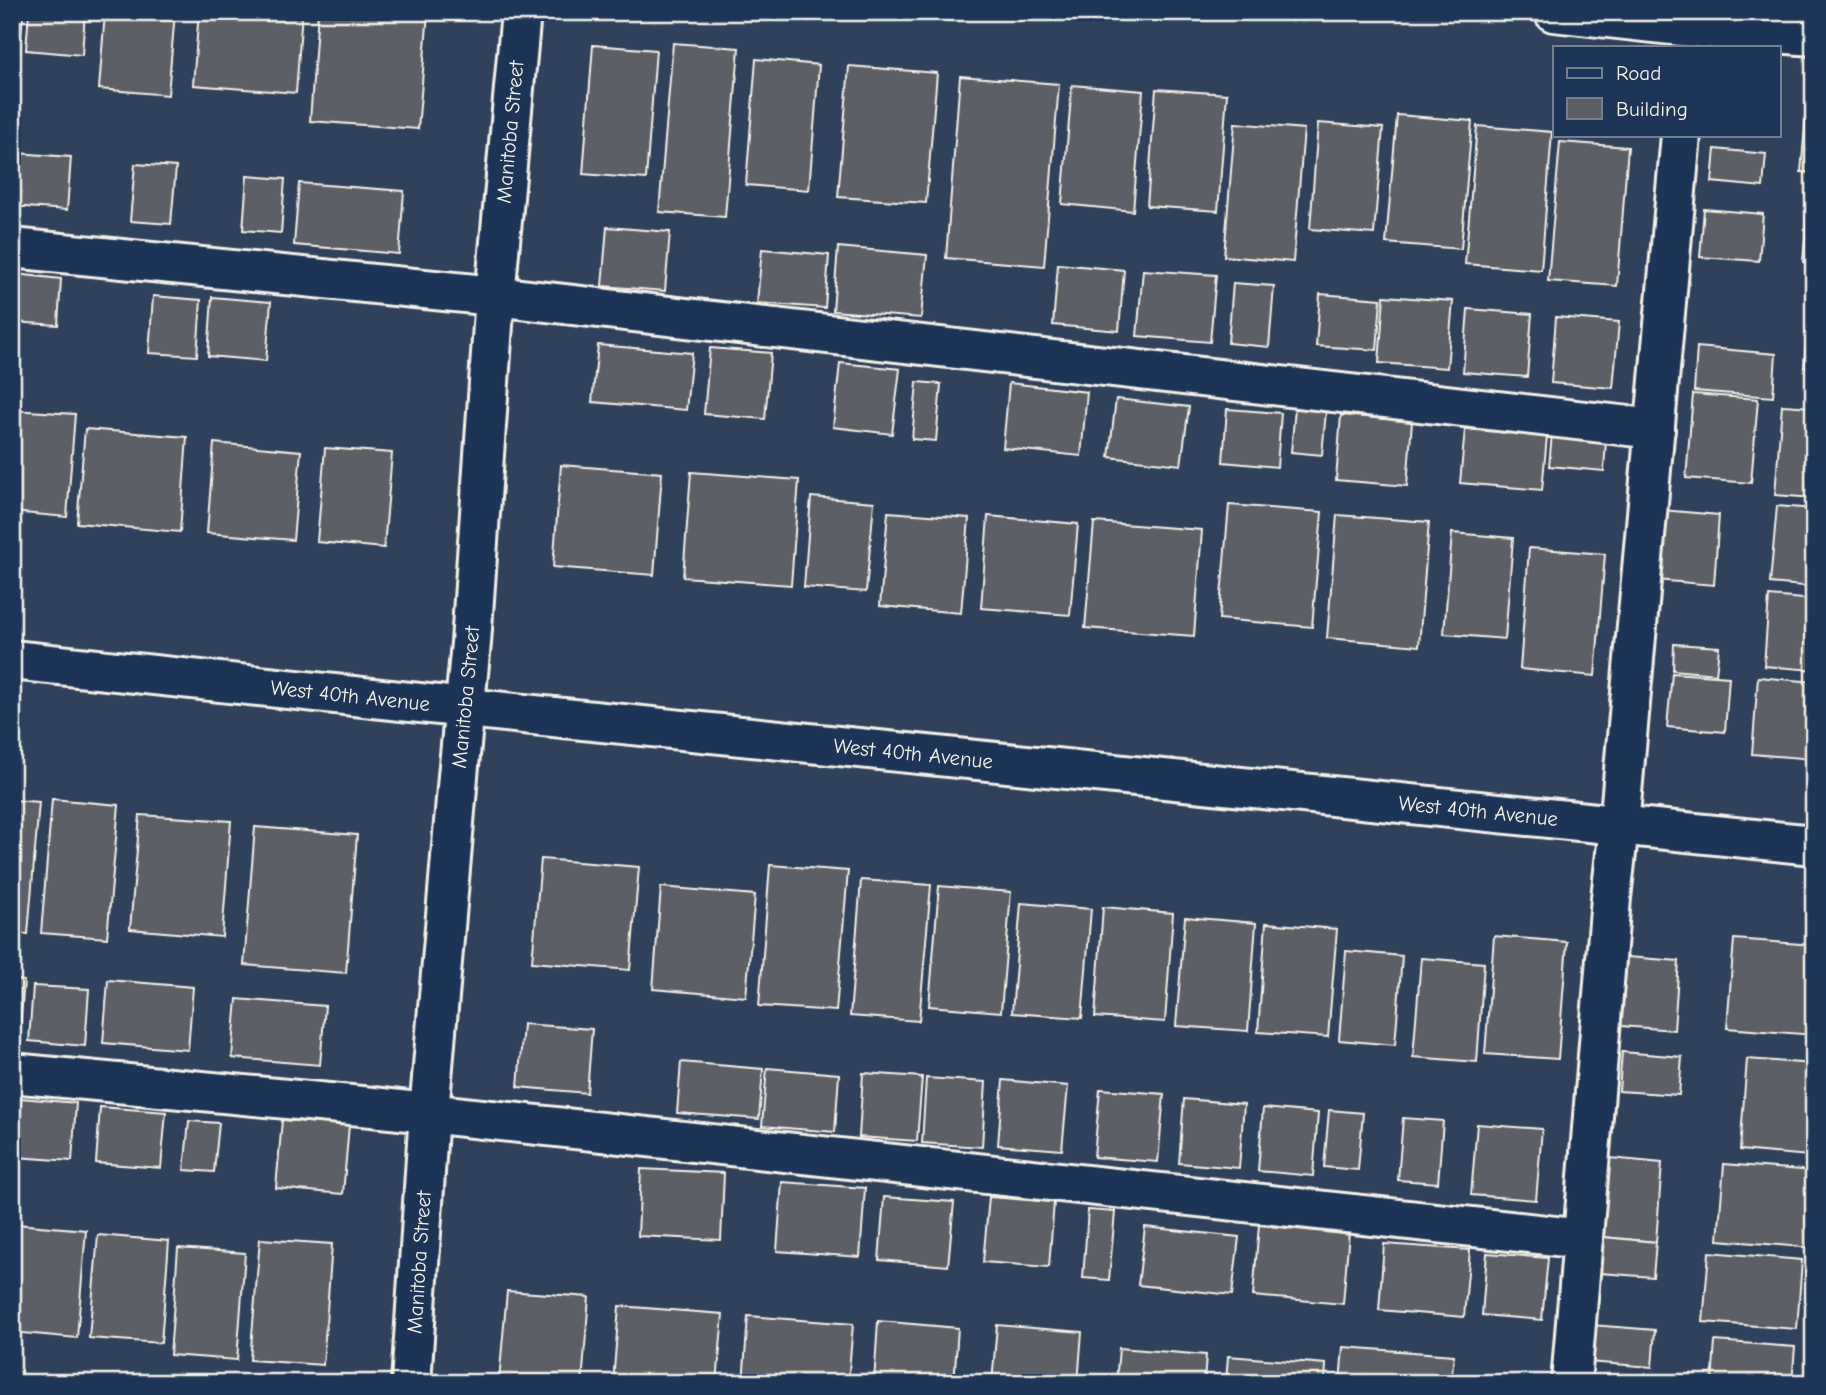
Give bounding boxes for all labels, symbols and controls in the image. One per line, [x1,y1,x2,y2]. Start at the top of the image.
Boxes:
legend [1553,46,1780,136]
street label: Manitoba Street [492,59,529,204]
text: Road [1616,61,1661,85]
text: Building [1616,97,1688,121]
street label: Manitoba Street [447,624,484,770]
street label: West 40th Avenue [269,675,431,716]
street label: West 40th Avenue [832,733,994,774]
street label: West 40th Avenue [1397,791,1559,831]
street label: Manitoba Street [402,1189,436,1334]

